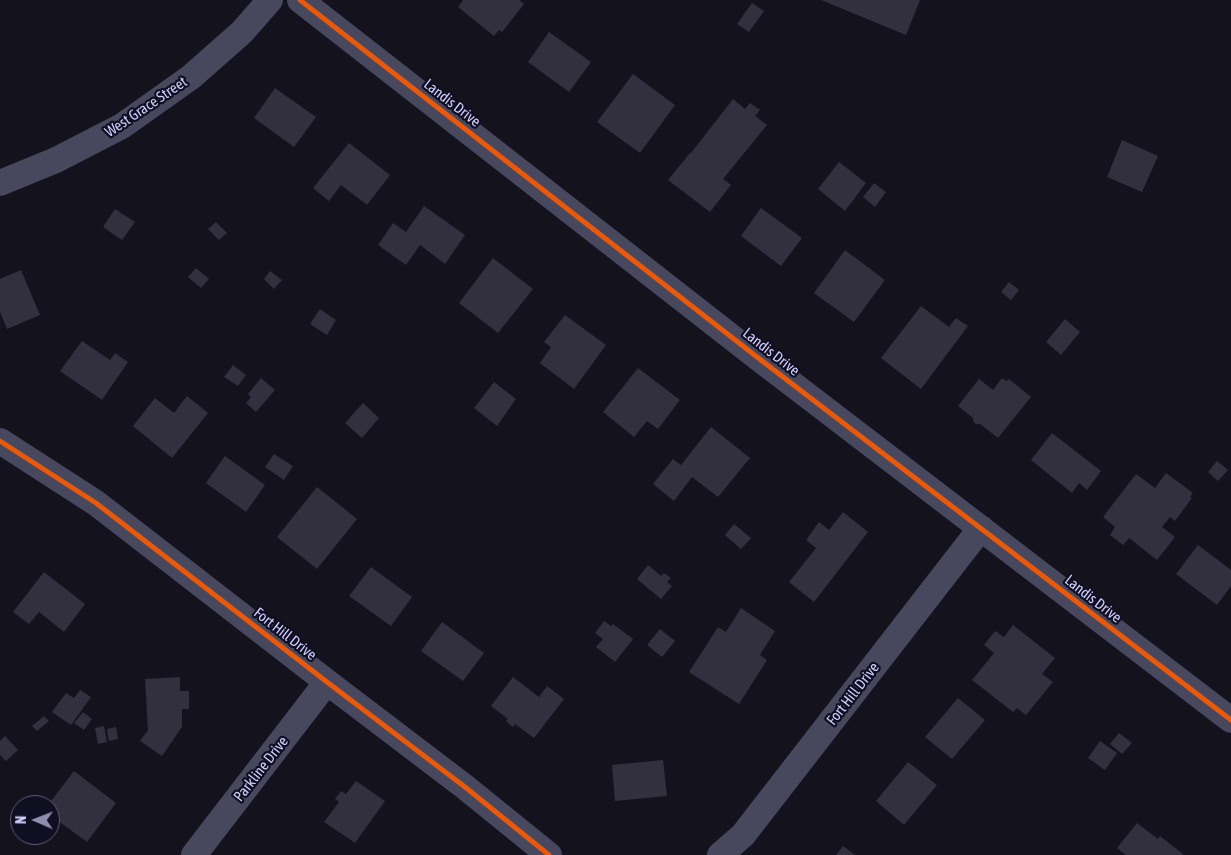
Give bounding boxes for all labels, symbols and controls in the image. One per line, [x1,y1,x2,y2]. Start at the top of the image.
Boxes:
street label: West Grace Street [101,73,191,141]
street label: Landis Drive [420,75,484,131]
street label: Landis Drive [739,324,803,380]
street label: Landis Drive [1061,571,1125,627]
street label: Fort Hill Drive [250,604,320,664]
street label: Fort Hill Drive [823,659,883,729]
street label: Parkline Drive [230,733,292,805]
north arrow [10,795,60,845]
text: N [13,815,29,824]

